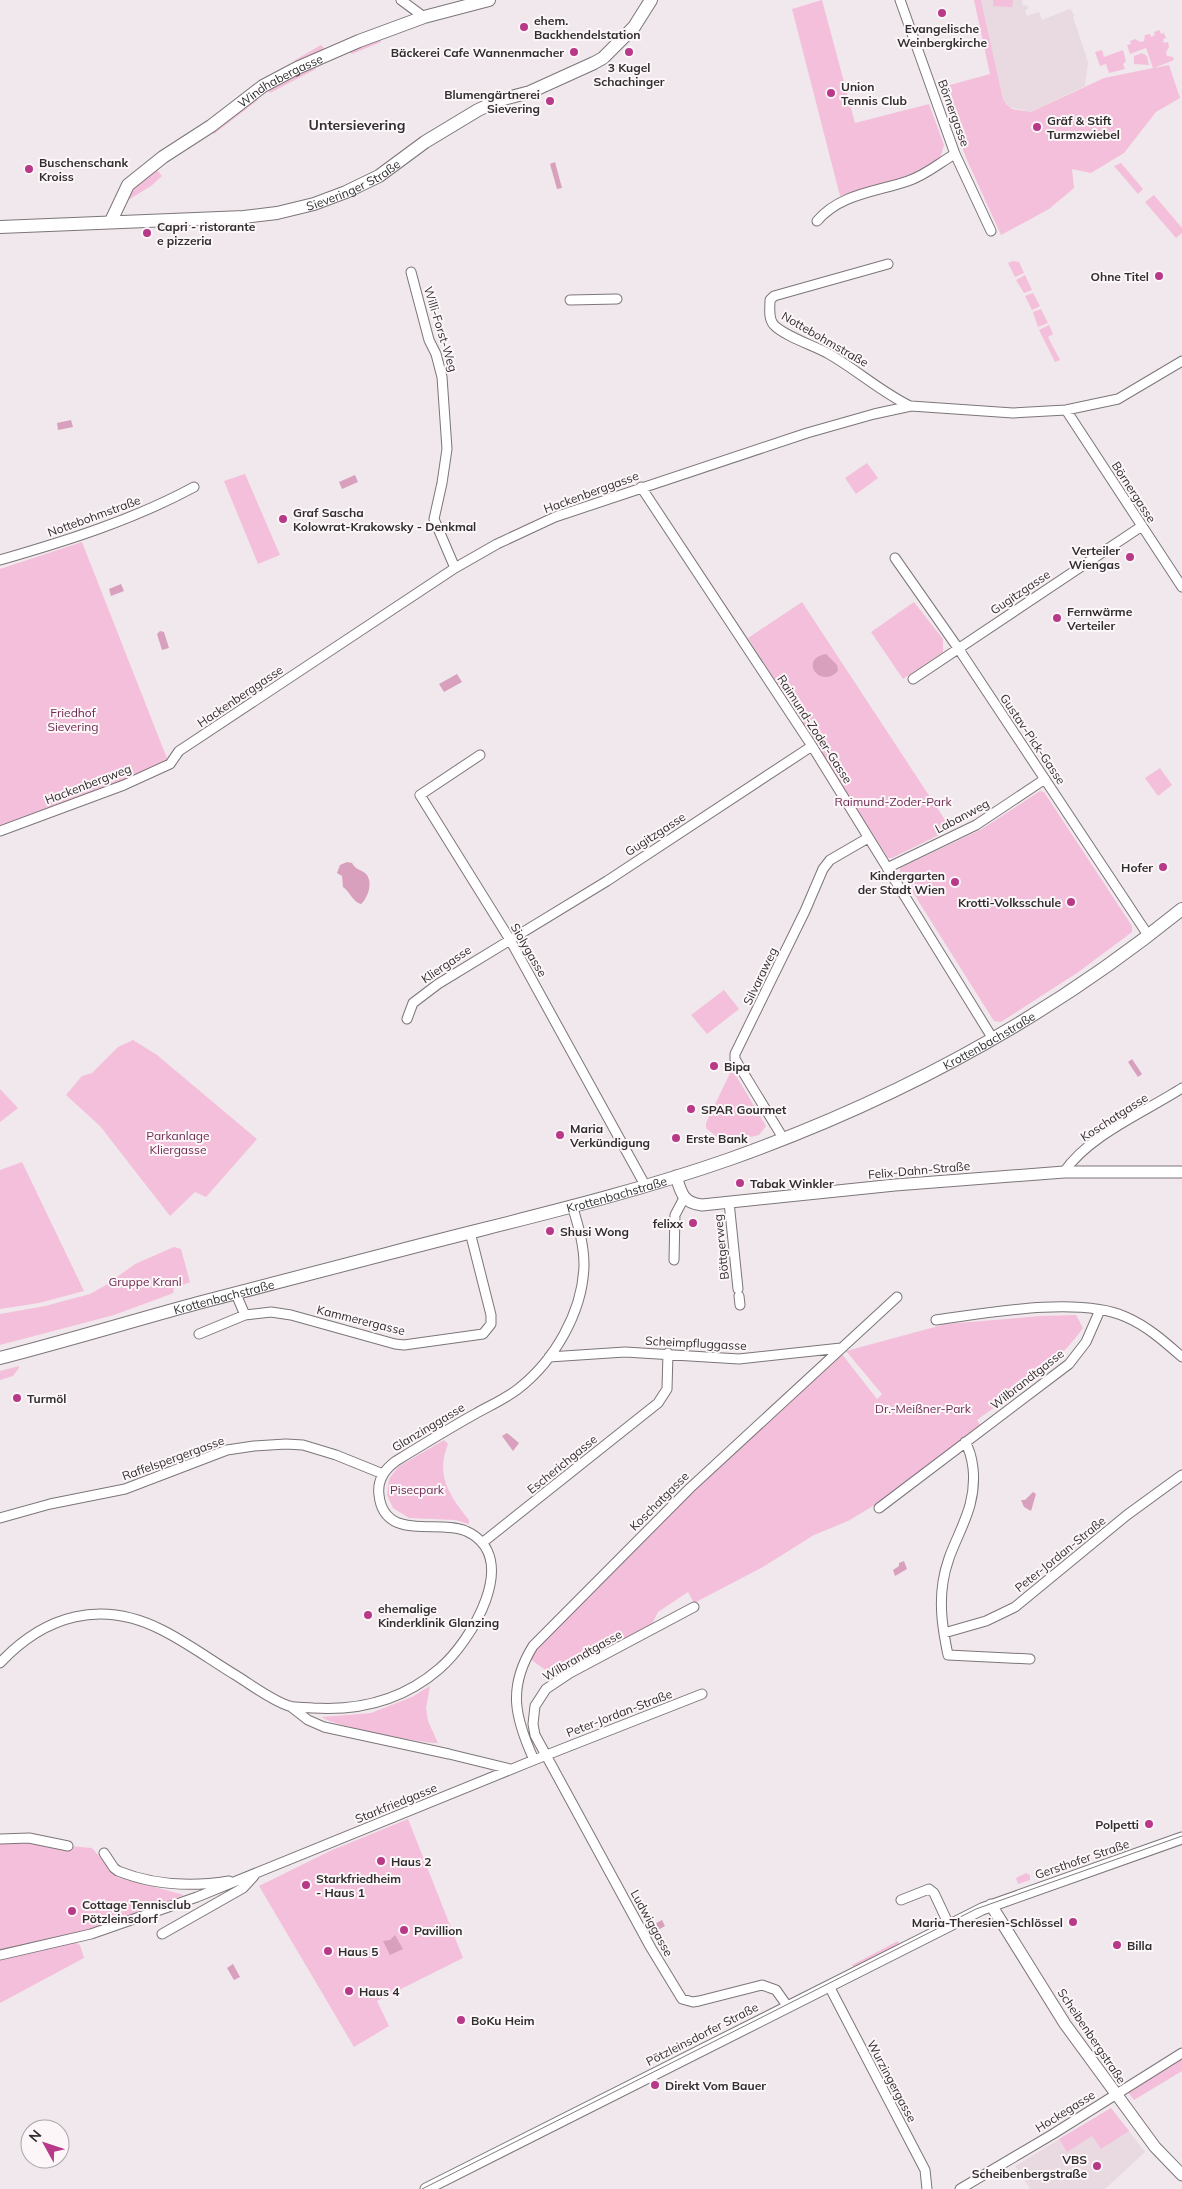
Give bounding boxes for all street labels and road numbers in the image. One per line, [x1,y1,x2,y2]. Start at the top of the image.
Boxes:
street label: Windhabergasse [234,50,325,110]
street label: Börnergasse [935,78,973,148]
street label: Sieveringer Straße [305,156,403,213]
street label: Willi-Forst-Weg [421,284,461,374]
street label: Nottebohmstraße [779,308,871,370]
street label: Börnergasse [1109,459,1159,525]
street label: Hackenberggasse [541,468,641,516]
street label: Nottebohmstraße [45,492,143,540]
street label: Gugitzgasse [987,566,1053,618]
street label: Hackenberggasse [194,662,286,730]
street label: Raimund-Zoder-Gasse [774,672,856,786]
street label: Gustav-Pick-Gasse [997,691,1069,787]
street label: Hackenbergweg [43,761,133,807]
street label: Labanweg [932,795,992,837]
street label: Gugitzgasse [622,809,688,859]
street label: Siolygasse [508,921,550,979]
street label: Kliergasse [418,942,474,986]
street label: Silvaraweg [740,945,780,1007]
street label: Krottenbachstraße [940,1008,1038,1072]
street label: Koschatgasse [1077,1090,1151,1144]
street label: Felix-Dahn-Straße [867,1158,971,1182]
street label: Krottenbachstraße [565,1173,669,1215]
street label: Böttgerweg [710,1214,732,1280]
street label: Krottenbachstraße [172,1276,276,1317]
street label: Kammerergasse [315,1302,407,1338]
street label: Scheimpfluggasse [645,1333,747,1353]
street label: Wilbrandtgasse [987,1346,1067,1412]
street label: Glanzinggasse [389,1399,467,1455]
street label: Escherichgasse [524,1431,600,1497]
street label: Raffelspergergasse [120,1433,226,1483]
street label: Koschatgasse [626,1468,692,1534]
street label: Peter-Jordan-Straße [1012,1513,1108,1595]
street label: Wilbrandtgasse [540,1626,624,1684]
street label: Peter-Jordan-Straße [564,1686,674,1740]
street label: Starkfriedgasse [353,1780,439,1826]
street label: Gersthofer Straße [1033,1836,1131,1882]
street label: Ludwiggasse [628,1887,676,1959]
street label: Scheibenbergstraße [1055,1986,1129,2086]
street label: Pötzleinsdorfer Straße [643,1999,761,2069]
street label: Wurzingergasse [864,2037,920,2125]
street label: Hockegasse [1032,2087,1098,2135]

